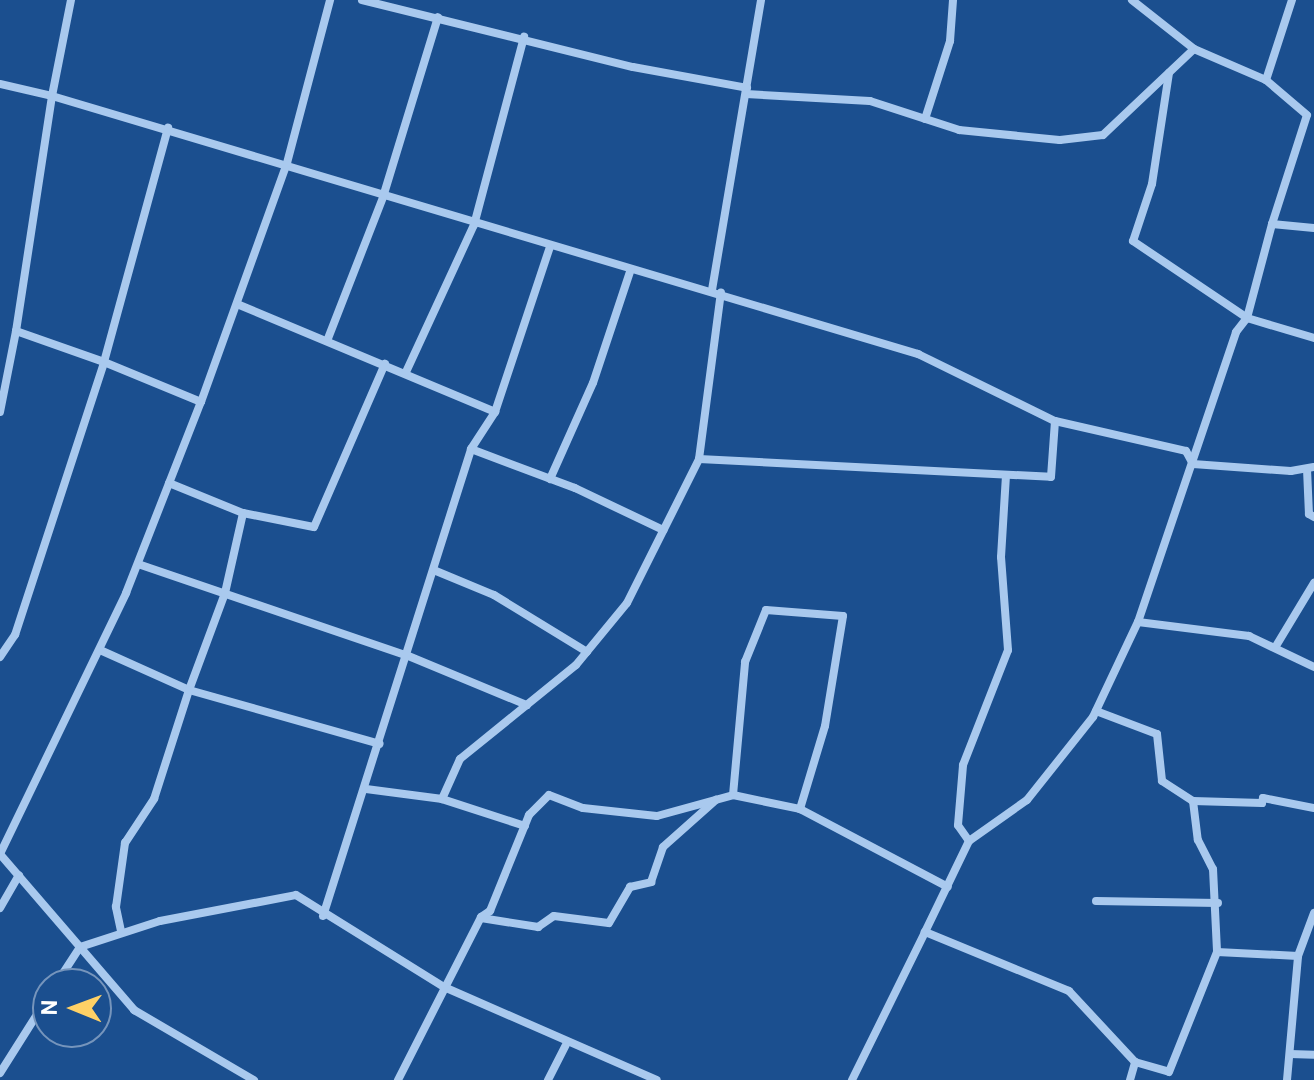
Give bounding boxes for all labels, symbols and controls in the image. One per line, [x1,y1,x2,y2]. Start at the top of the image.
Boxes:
north arrow [32,968,112,1048]
text: N [37,1000,62,1016]

